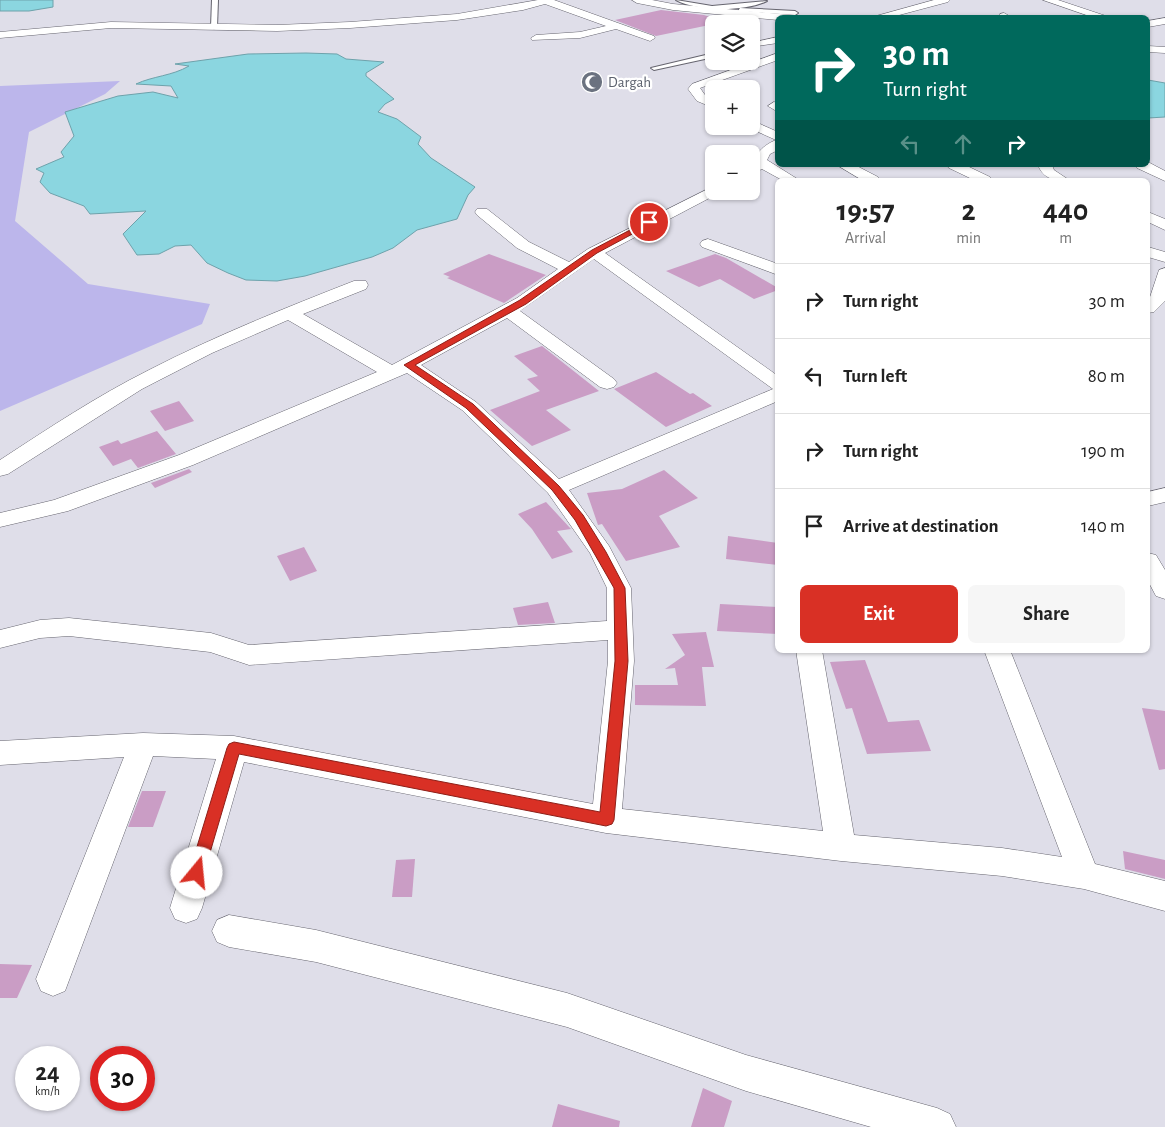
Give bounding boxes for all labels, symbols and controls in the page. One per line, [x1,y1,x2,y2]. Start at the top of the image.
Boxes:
map controls [705,15,760,200]
button: layers [705,15,760,70]
icon: right [800,35,865,100]
text: 30 m [883,37,950,72]
mosque icon: Dargah [580,70,604,94]
place label: Dargah [608,75,651,90]
text: Turn right [883,78,967,100]
button: + [705,80,760,135]
icon: left [896,130,924,158]
icon: ahead [949,130,977,158]
icon: right [1002,130,1030,158]
button: − [705,145,760,200]
text: 19:57 [837,196,895,226]
text: 2 [962,196,976,226]
text: 440 [1043,196,1088,226]
pin [628,201,670,243]
icon: arrive [635,208,663,236]
text: Arrival [845,230,886,246]
text: min [956,230,981,246]
text: m [1059,230,1072,246]
icon: right [800,287,828,315]
text: Turn right [843,292,918,311]
text: 30 m [1089,292,1125,311]
icon: left [800,362,828,390]
text: Turn left [843,367,907,386]
text: 80 m [1088,367,1125,386]
icon: right [800,437,828,465]
text: Turn right [843,442,918,461]
text: 190 m [1081,442,1125,461]
icon: arrive [800,512,828,540]
text: Arrive at destination [843,517,999,536]
text: 140 m [1081,517,1125,536]
button: Exit [800,585,958,643]
button: Share [968,585,1125,643]
position arrow [170,846,222,898]
speed limit sign: 30 [90,1046,155,1111]
text: 24 [35,1060,60,1085]
text: km/h [35,1085,60,1097]

